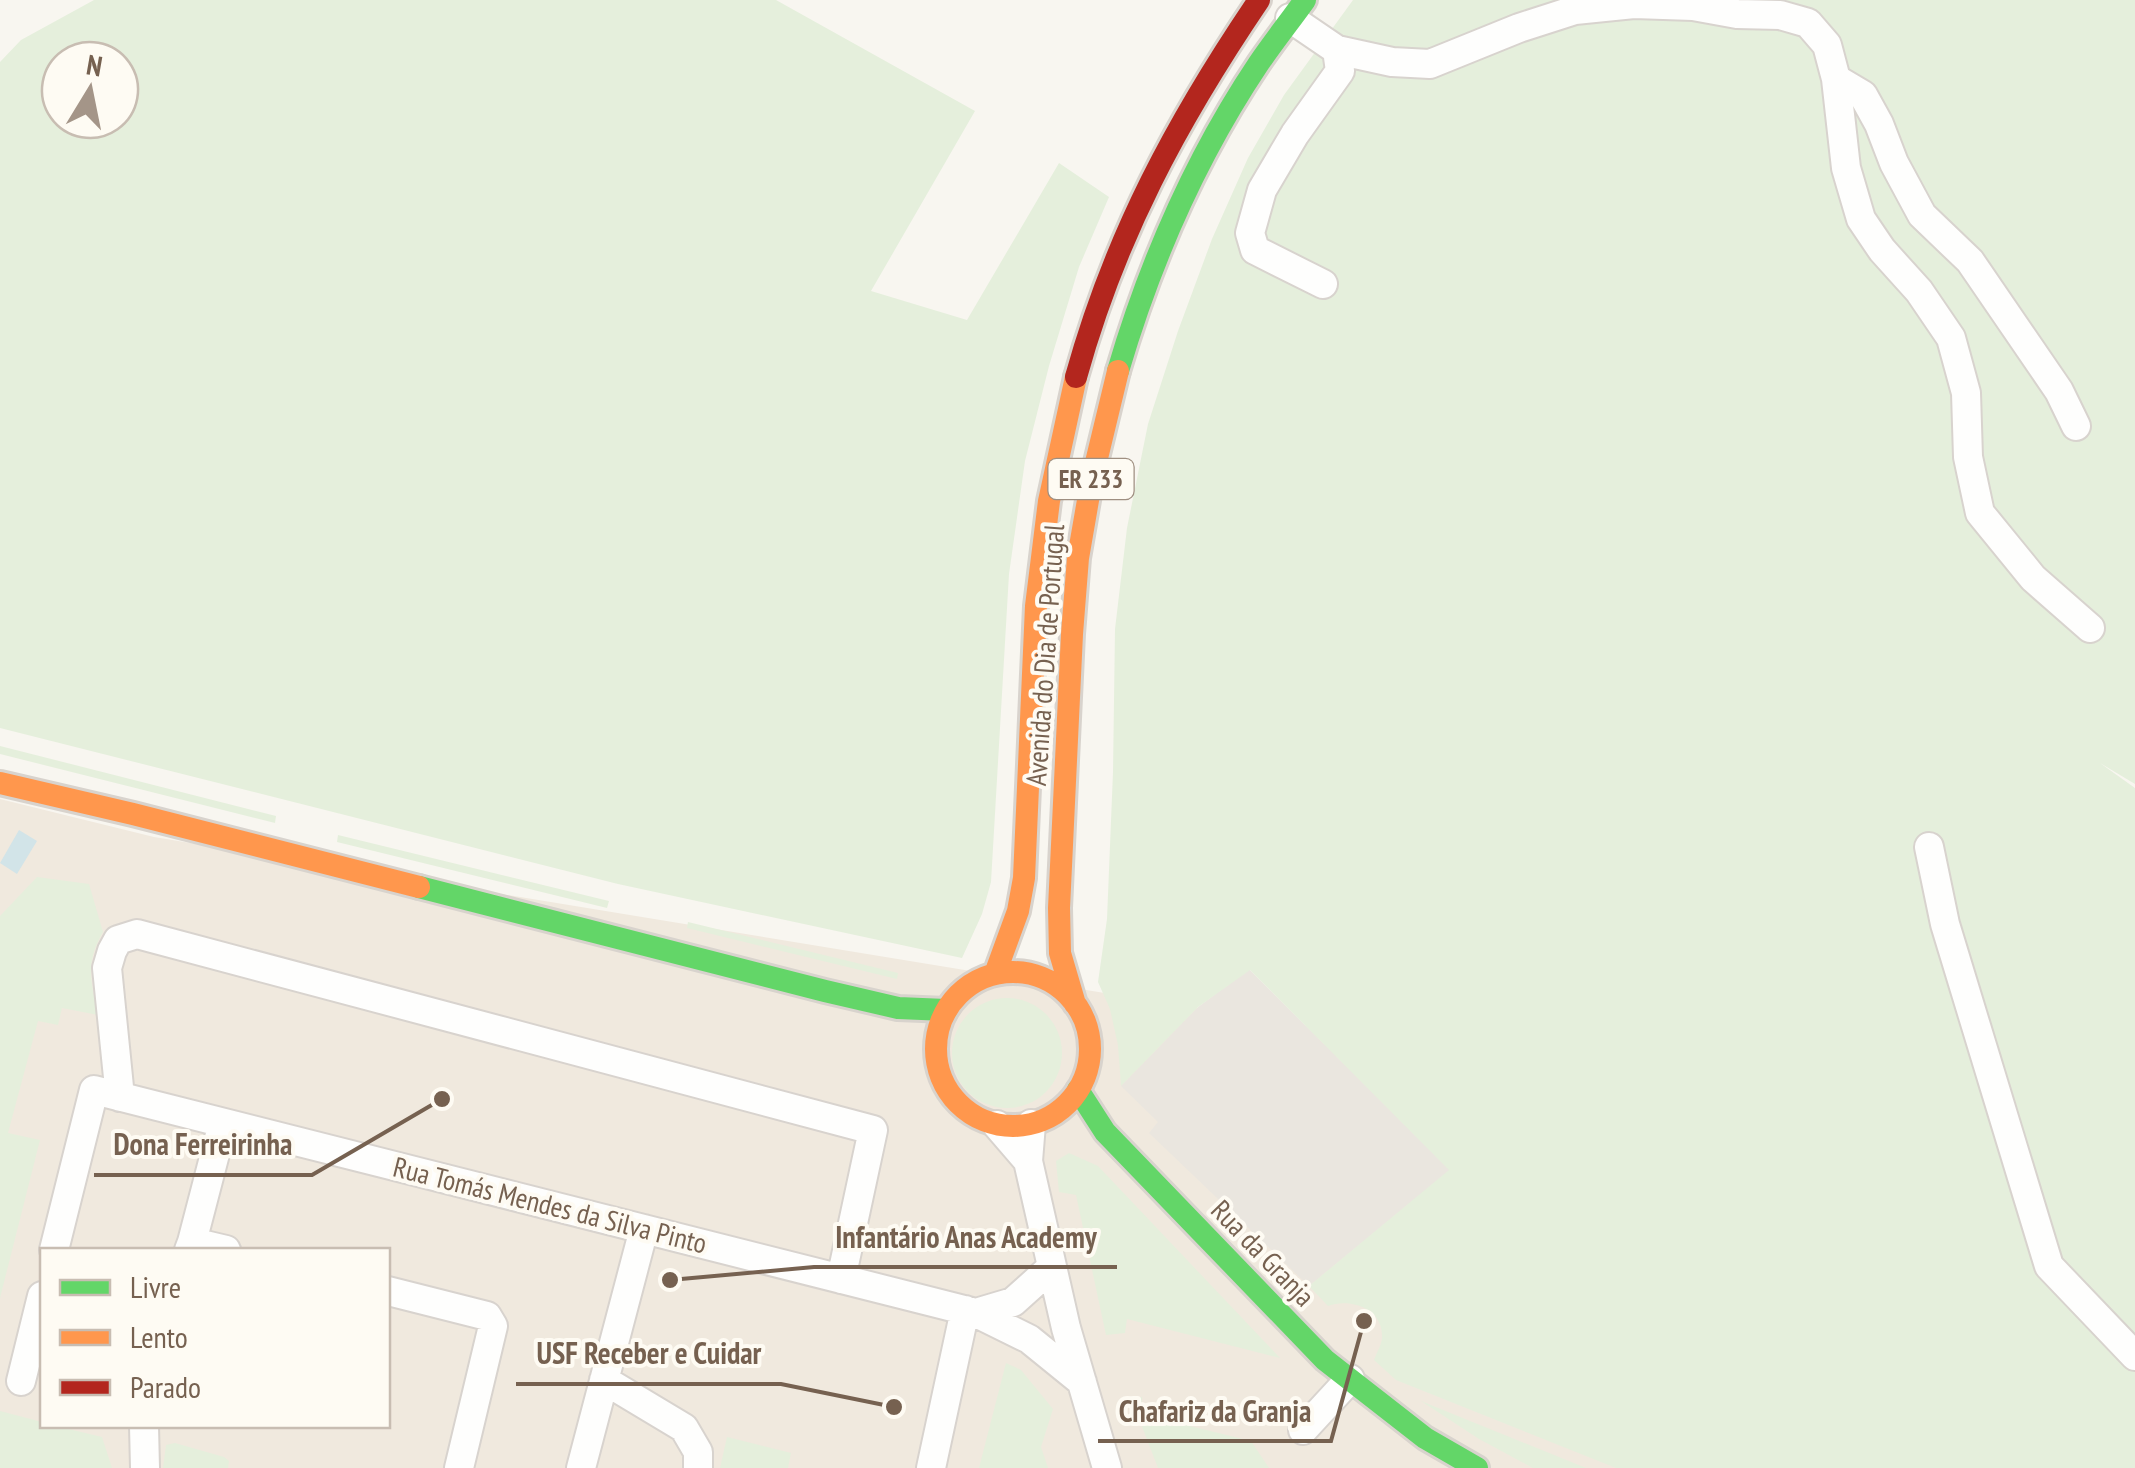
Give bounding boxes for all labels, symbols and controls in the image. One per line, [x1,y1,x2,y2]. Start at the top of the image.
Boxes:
north arrow [40,40,140,140]
text: N [84,45,105,84]
road number: ER 233 [1048,459,1134,499]
street label: Avenida do Dia de Portugal [1017,522,1072,787]
callout: Dona Ferreirinha [94,1115,312,1175]
text: Dona Ferreirinha [114,1124,292,1163]
street label: Rua Tomás Mendes da Silva Pinto [390,1148,711,1261]
street label: Rua da Granja [1203,1192,1323,1314]
callout: Infantário Anas Academy [814,1207,1117,1267]
text: Infantário Anas Academy [835,1217,1098,1256]
legend [40,1248,390,1428]
text: Livre [130,1267,181,1306]
text: Lento [130,1317,188,1356]
callout: USF Receber e Cuidar [516,1324,781,1384]
text: USF Receber e Cuidar [537,1333,762,1372]
text: Parado [130,1367,201,1406]
callout: Chafariz da Granja [1098,1381,1331,1441]
text: Chafariz da Granja [1119,1391,1311,1430]

